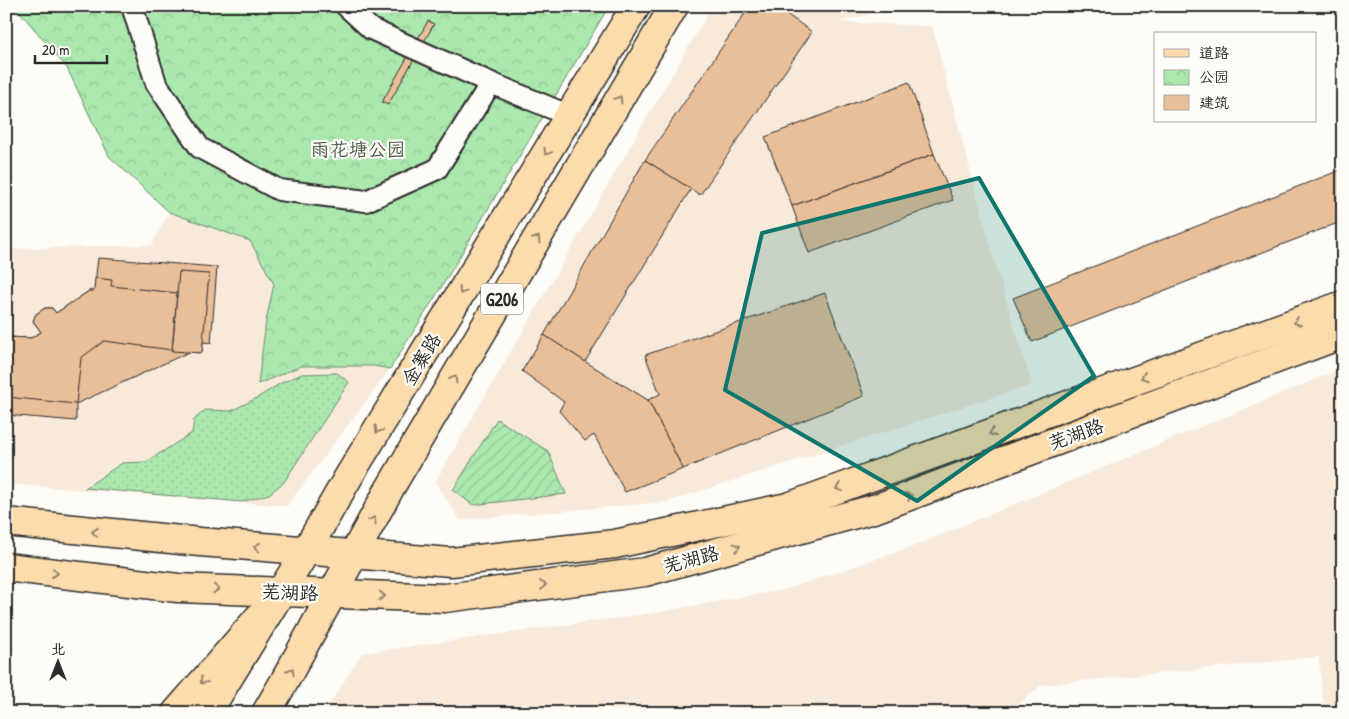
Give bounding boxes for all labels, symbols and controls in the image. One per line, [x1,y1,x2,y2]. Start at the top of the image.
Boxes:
scale bar [35,32,108,64]
legend [1154,32,1316,122]
text: 20 m [42,39,69,60]
text: 道路 [1199,42,1229,63]
text: 公园 [1199,66,1229,87]
text: 建筑 [1199,92,1229,113]
one-way arrow [613,96,623,105]
park label: 雨花塘公园 [310,136,406,162]
one-way arrow [544,147,554,156]
one-way arrow [530,236,540,245]
road number: G206 [481,284,523,314]
one-way arrow [459,286,469,295]
one-way arrow [1293,316,1302,326]
street label: 金寨路 [395,328,447,390]
one-way arrow [1140,371,1149,381]
one-way arrow [448,376,458,385]
street label: 芜湖路 [1045,412,1107,456]
one-way arrow [374,424,384,433]
one-way arrow [988,427,996,437]
one-way arrow [835,482,844,492]
one-way arrow [904,492,913,502]
one-way arrow [366,516,376,525]
one-way arrow [91,526,99,537]
street label: 芜湖路 [660,539,722,579]
one-way arrow [253,542,261,553]
one-way arrow [732,542,740,552]
one-way arrow [51,567,59,578]
street label: 芜湖路 [261,578,319,606]
one-way arrow [540,580,548,591]
one-way arrow [212,584,220,595]
one-way arrow [378,590,386,601]
north arrow [32,636,82,686]
text: 北 [51,639,65,658]
one-way arrow [284,667,294,676]
one-way arrow [199,676,208,685]

